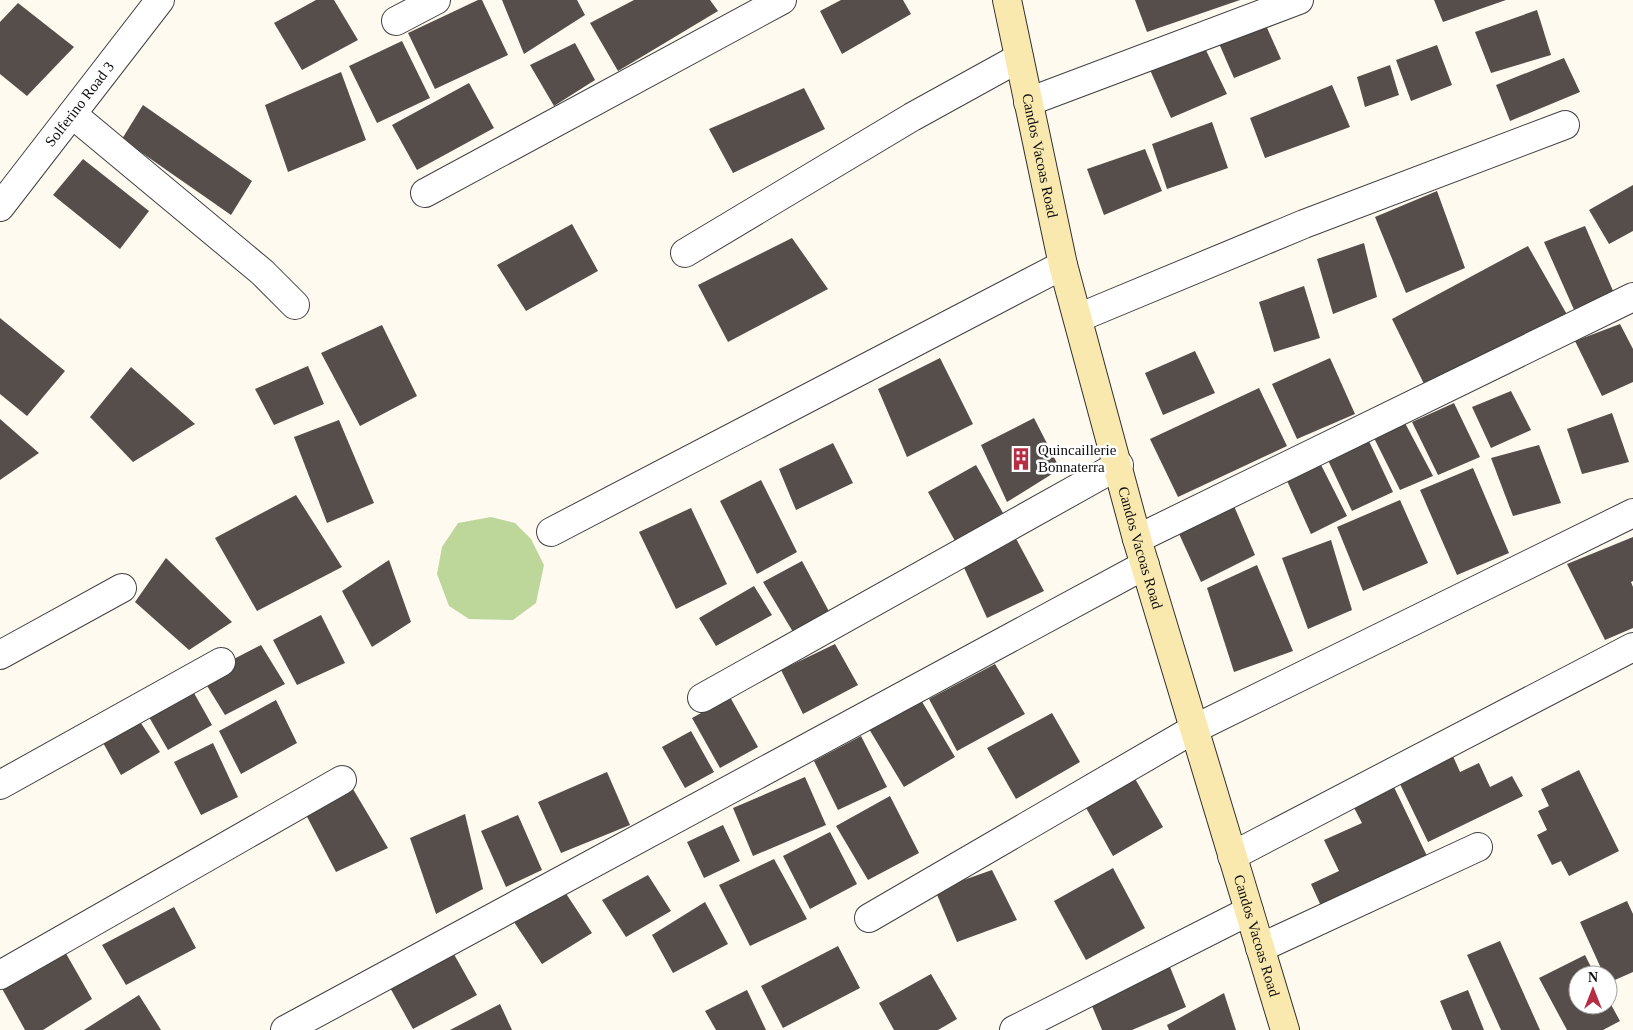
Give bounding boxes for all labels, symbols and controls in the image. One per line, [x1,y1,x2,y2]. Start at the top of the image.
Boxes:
street label: Solferino Road 3 [42,59,117,150]
street label: Candos Vacoas Road [1019,92,1061,220]
place label: Quincaillerie Bonnaterra [1038,442,1117,475]
building icon: Quincaillerie Bonnaterra [1008,446,1034,472]
street label: Candos Vacoas Road [1115,485,1166,611]
street label: Candos Vacoas Road [1231,873,1283,999]
north arrow [1568,965,1618,1015]
text: N [1588,970,1598,985]

